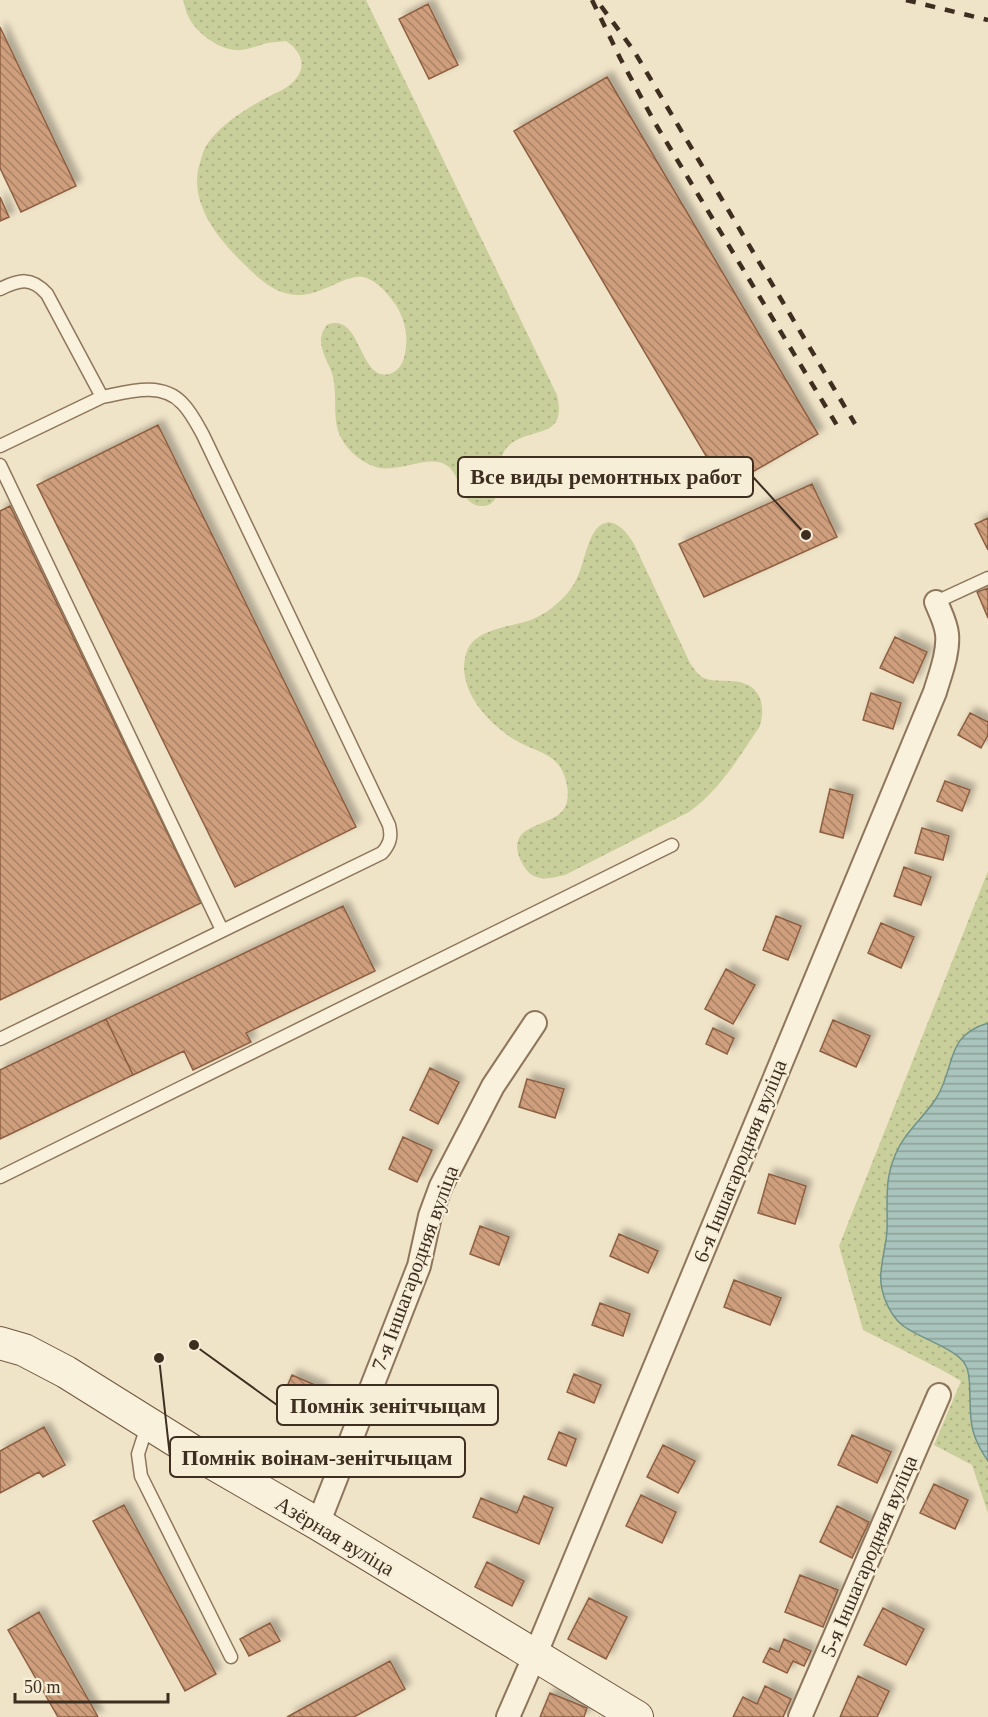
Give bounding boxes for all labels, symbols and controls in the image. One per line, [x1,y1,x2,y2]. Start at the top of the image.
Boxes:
callout: Все виды ремонтных работ [458,457,753,497]
text: Все виды ремонтных работ [470,464,742,489]
street label: 6-я Іншагародняя вуліца [688,1055,792,1266]
street label: 7-я Іншагародняя вуліца [367,1161,464,1374]
callout: Помнік зенітчыцам [277,1385,498,1425]
text: Помнік зенітчыцам [290,1393,486,1418]
callout: Помнік воінам-зенітчыцам [170,1437,465,1477]
text: Помнік воінам-зенітчыцам [182,1445,452,1470]
street label: 5-я Іншагародняя вуліца [816,1451,923,1660]
street label: Азёрная вуліца [271,1491,399,1581]
scale bar [15,1666,168,1704]
text: 50 m [24,1677,61,1697]

